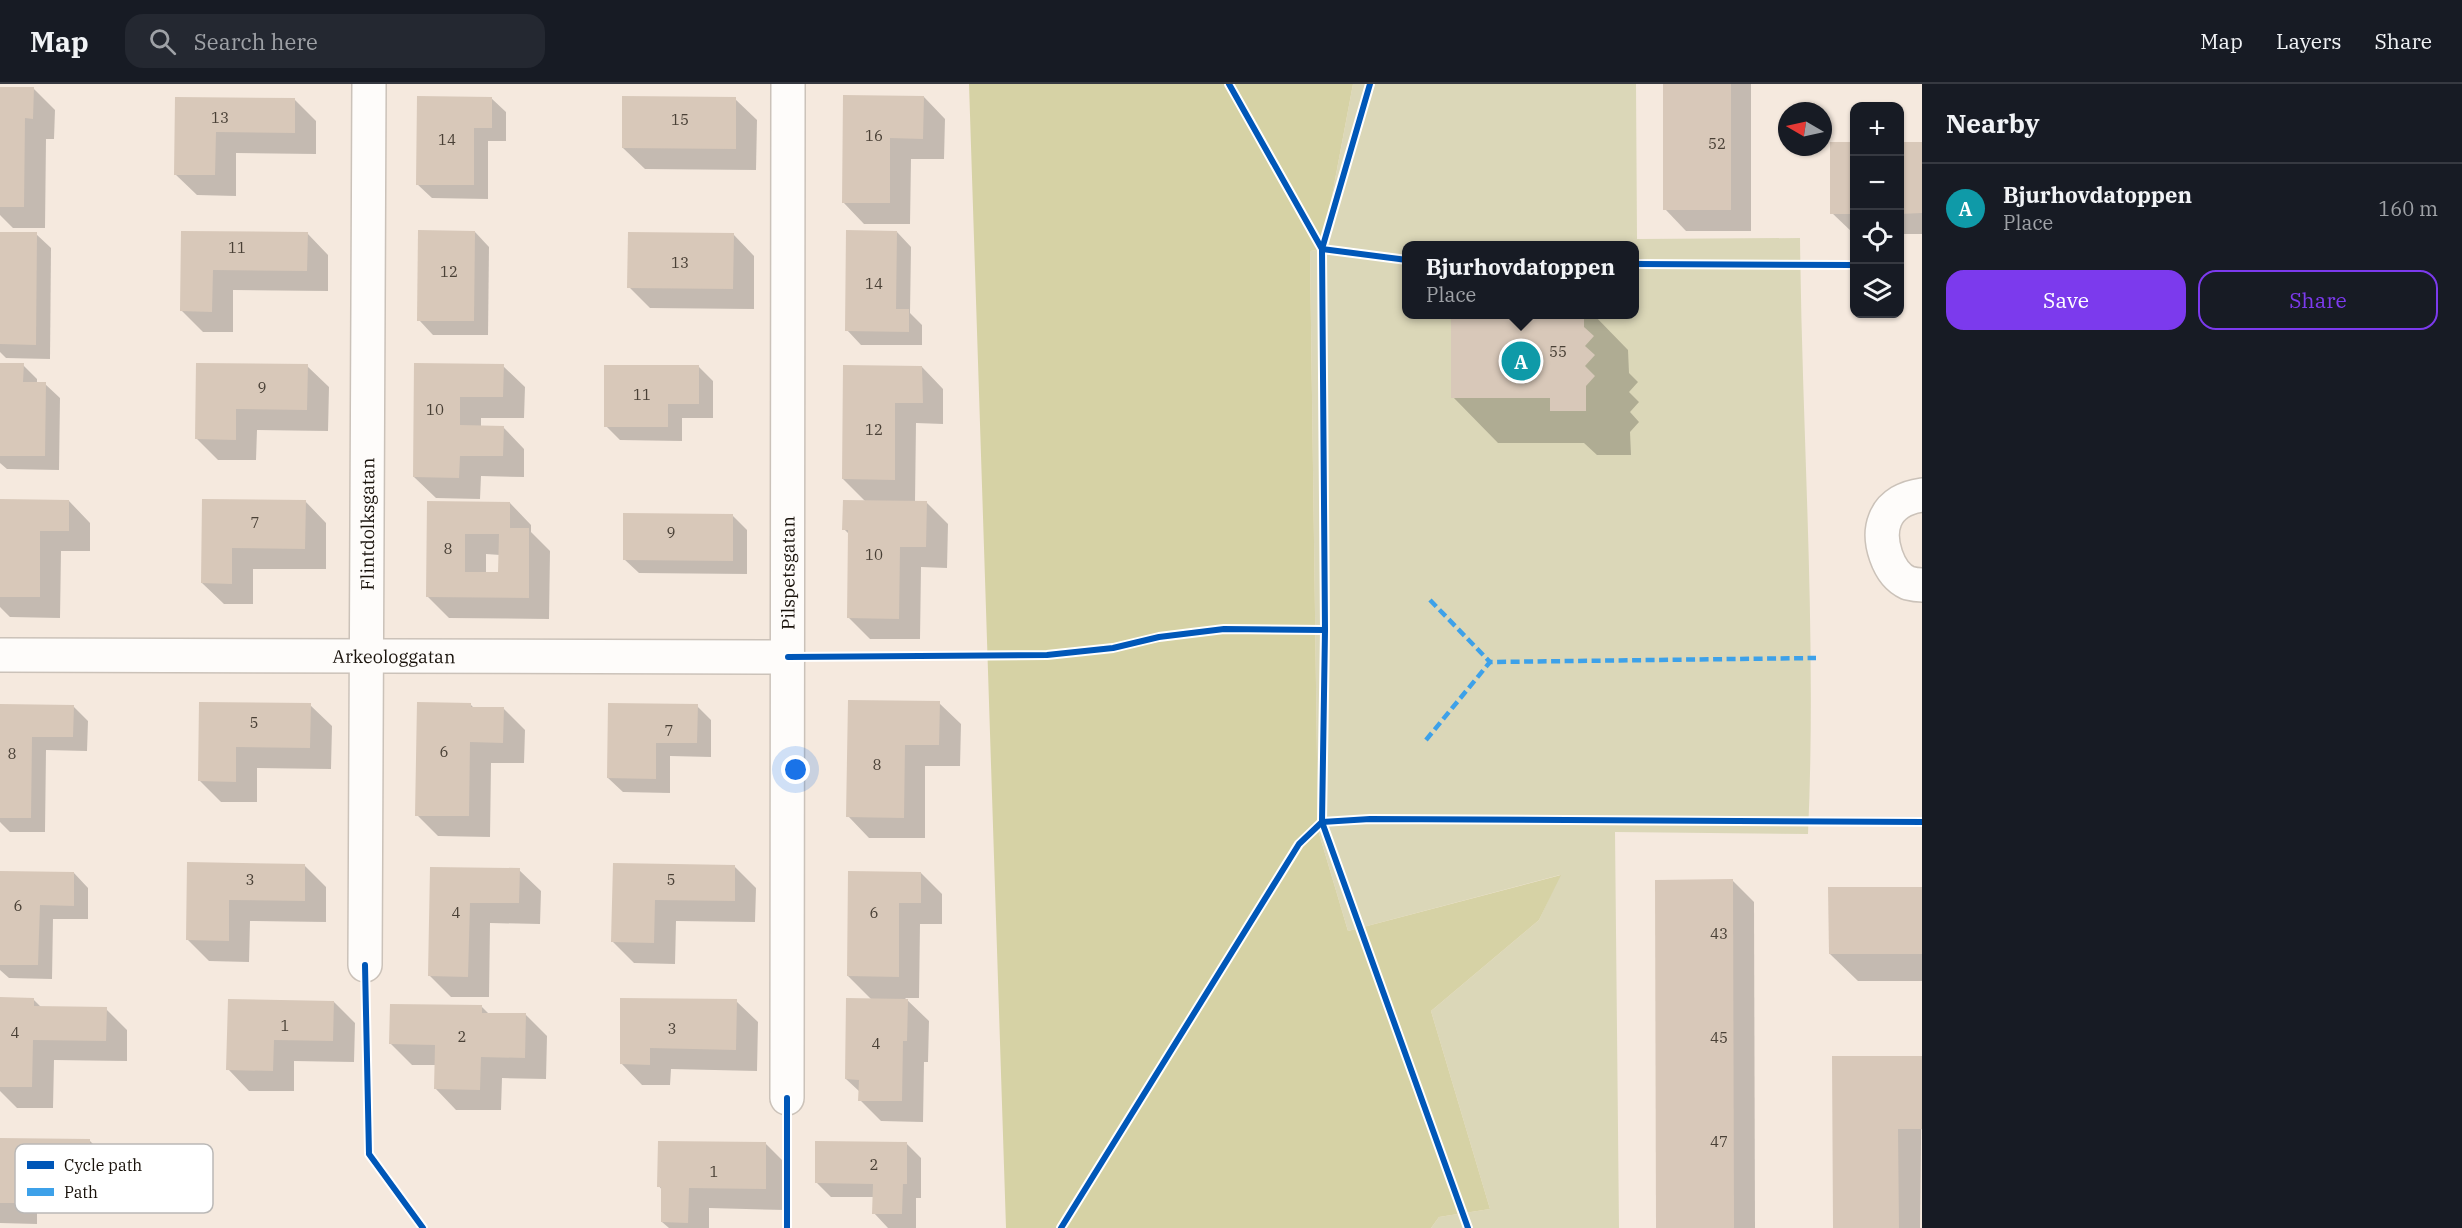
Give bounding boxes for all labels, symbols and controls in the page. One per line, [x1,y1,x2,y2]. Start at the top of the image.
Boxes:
search box [125,14,545,68]
text: Map [30,23,89,60]
icon: search [146,25,179,58]
text: Search here [194,27,318,56]
text: Map [2200,27,2243,55]
text: Layers [2276,27,2342,55]
text: Share [2375,27,2432,55]
north arrow [1778,102,1832,156]
map controls [1850,102,1904,318]
button: + [1850,102,1904,156]
text: Nearby [1946,106,2040,140]
house number: 13 [211,108,229,127]
house number: 15 [671,110,689,129]
house number: 16 [865,126,883,145]
house number: 14 [438,130,456,149]
house number: 52 [1708,134,1726,153]
button: − [1850,156,1904,210]
text: Bjurhovdatoppen [2003,180,2192,209]
text: A [1959,195,1972,222]
text: 160 m [2378,195,2438,222]
text: Place [2003,209,2053,236]
button: locate [1850,210,1904,264]
house number: 11 [228,238,246,257]
popup [1402,241,1639,319]
text: Bjurhovdatoppen [1426,252,1615,281]
house number: 13 [671,253,689,272]
house number: 12 [440,262,458,281]
button: layers [1850,264,1904,318]
button: Save [1946,270,2186,330]
button: Share [2198,270,2438,330]
house number: 14 [865,274,883,293]
text: Place [1426,281,1476,308]
pin: A [1502,338,1540,384]
house number: 55 [1549,342,1567,361]
house number: 9 [257,378,267,397]
house number: 11 [633,385,651,404]
house number: 10 [426,400,444,419]
house number: 12 [865,420,883,439]
street label: Flintdolksgatan [355,457,379,591]
house number: 7 [250,513,260,532]
street label: Pilspetsgatan [776,516,799,630]
house number: 9 [666,523,676,542]
house number: 8 [443,539,453,558]
house number: 10 [865,545,883,564]
street label: Arkeologgatan [333,644,455,668]
house number: 5 [249,713,259,732]
house number: 7 [664,721,674,740]
house number: 6 [439,742,449,761]
house number: 8 [7,744,17,763]
your location [781,755,810,784]
house number: 8 [872,755,882,774]
house number: 3 [245,870,255,889]
house number: 5 [666,870,676,889]
house number: 6 [13,896,23,915]
house number: 4 [451,903,461,922]
house number: 6 [869,903,879,922]
house number: 43 [1710,924,1728,943]
house number: 1 [280,1016,290,1035]
house number: 3 [667,1019,677,1038]
house number: 4 [10,1023,20,1042]
house number: 2 [457,1027,467,1046]
house number: 45 [1710,1028,1728,1047]
house number: 4 [871,1034,881,1053]
house number: 47 [1710,1132,1728,1151]
legend [15,1144,213,1213]
text: Cycle path [64,1155,142,1175]
house number: 2 [869,1155,879,1174]
house number: 1 [709,1162,719,1181]
text: Path [64,1182,98,1202]

